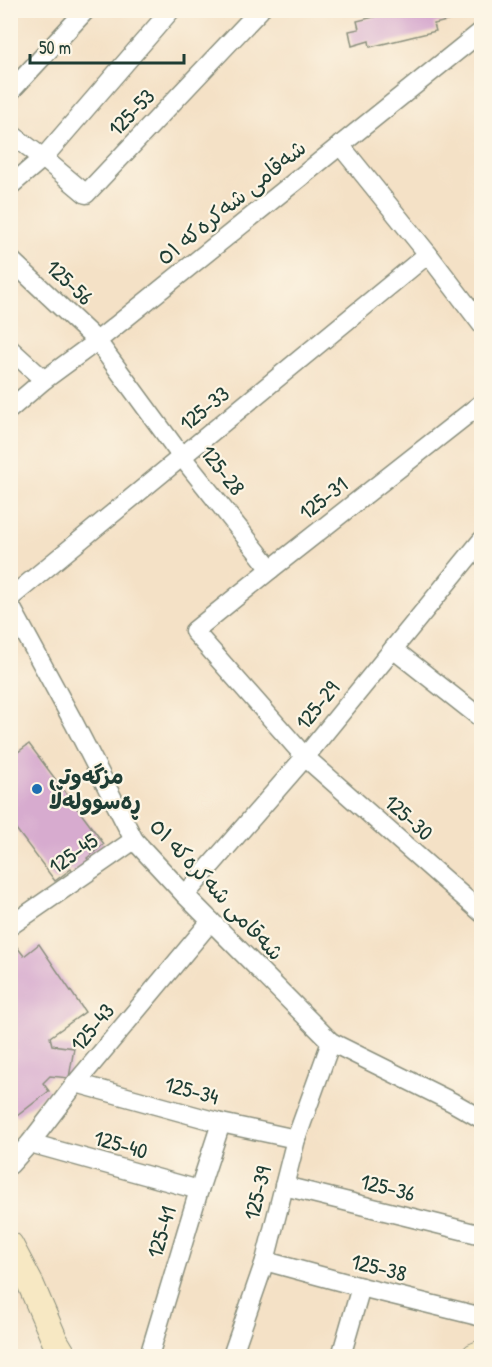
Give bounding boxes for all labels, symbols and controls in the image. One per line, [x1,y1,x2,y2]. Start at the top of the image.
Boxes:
scale bar [30,27,184,65]
text: 50 m [39,35,71,60]
street label: 125-53 [101,81,161,142]
street label: شەقامی شەکرەکە ٥١ [150,132,312,272]
street label: 125-56 [40,252,100,312]
street label: 125-33 [173,379,235,437]
street label: 125-28 [194,439,252,501]
street label: 125-31 [292,469,354,527]
street label: 125-29 [288,674,346,736]
place label: مزگەوتی ڕەسوولەڵا [49,761,141,820]
marker: مزگەوتی ڕەسوولەڵا [30,782,44,796]
street label: 125-30 [378,787,440,847]
street label: شەقامی شەکرەکە ٥١ [143,811,291,967]
street label: 125-45 [42,825,104,881]
street label: 125-43 [63,996,121,1058]
street label: 125-34 [162,1068,222,1112]
street label: 125-40 [91,1122,152,1166]
street label: 125-39 [236,1163,278,1223]
street label: 125-36 [358,1166,419,1208]
street label: 125-41 [139,1202,183,1262]
street label: 125-38 [348,1246,410,1288]

